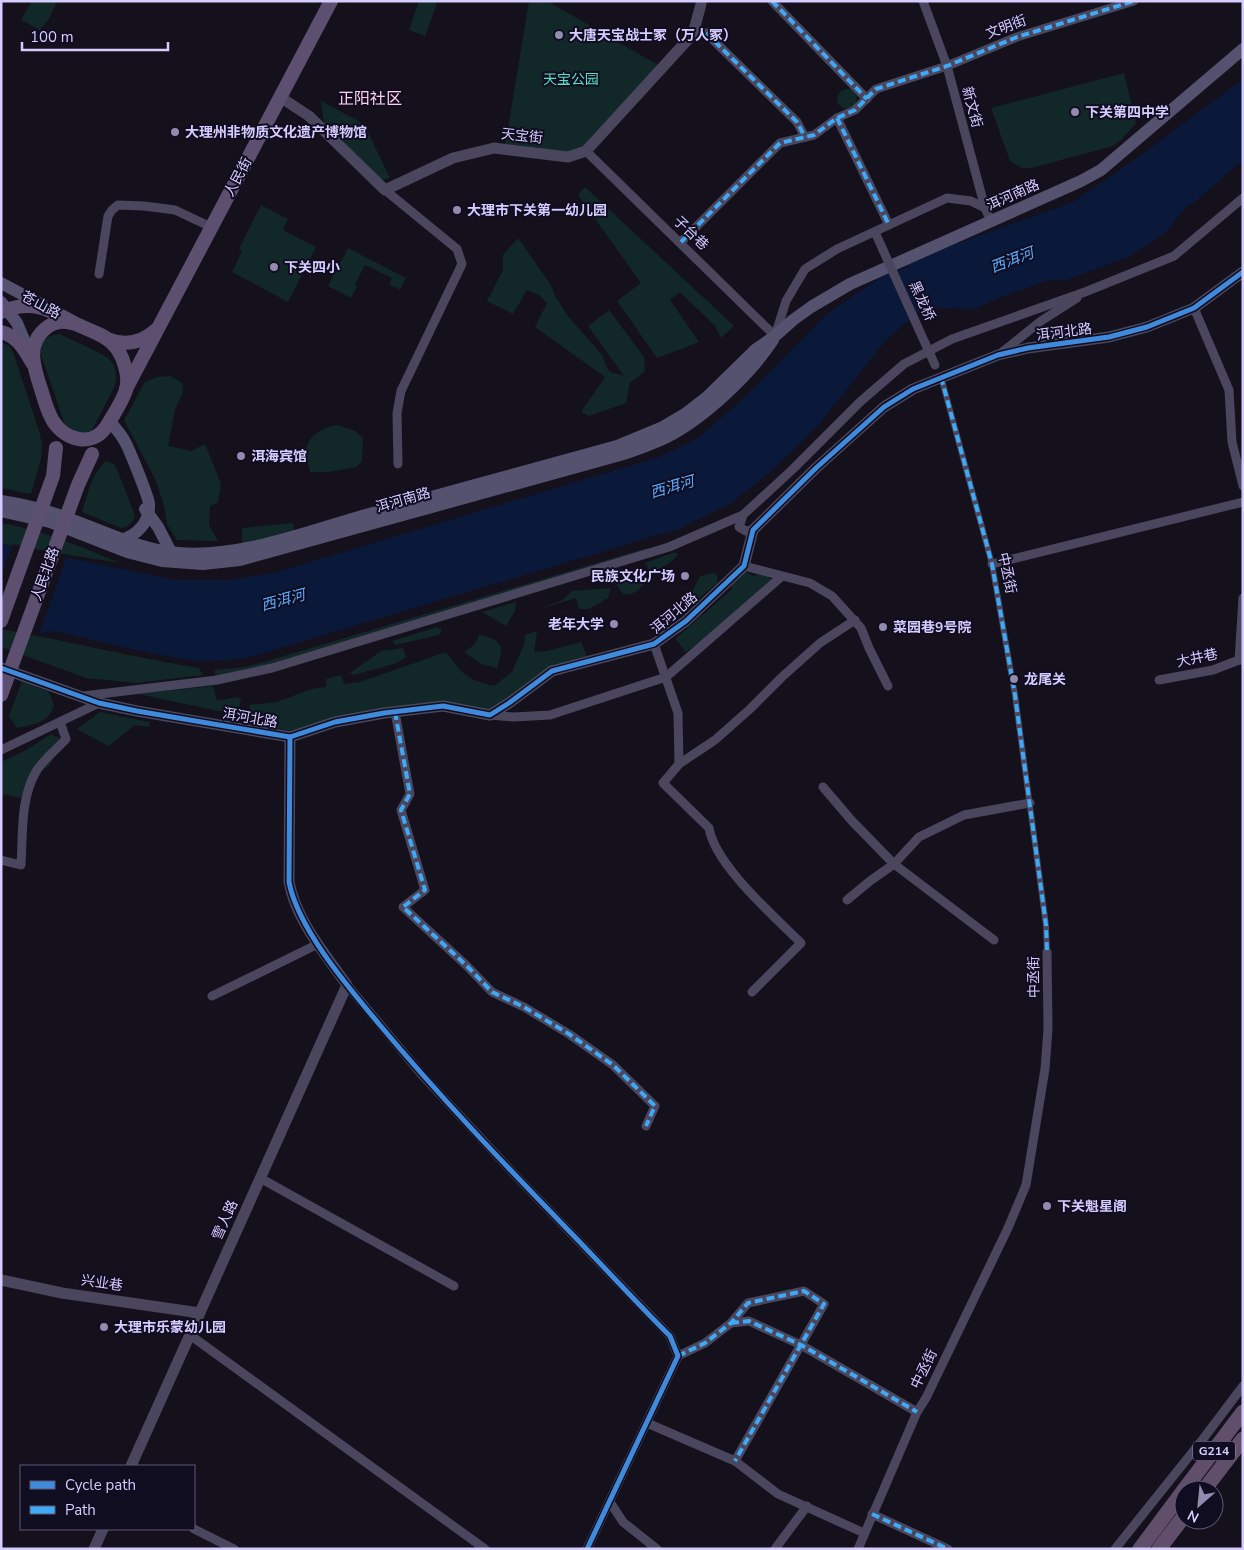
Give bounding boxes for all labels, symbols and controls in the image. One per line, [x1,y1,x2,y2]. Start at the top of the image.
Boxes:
street label: 文明街 [983,11,1029,43]
scale bar [22,20,169,52]
place label: 大唐天宝战士冢（万人冢） [569,26,737,45]
text: 100 m [30,27,74,47]
marker: 大唐天宝战士冢（万人冢） [553,29,565,41]
park label: 天宝公园 [543,70,599,89]
street label: 新文街 [957,84,987,130]
district label: 正阳社区 [338,88,402,110]
place label: 下关第四中学 [1085,103,1169,122]
marker: 下关第四中学 [1069,106,1081,118]
place label: 大理州非物质文化遗产博物馆 [185,123,367,142]
street label: 天宝街 [500,124,544,148]
marker: 大理州非物质文化遗产博物馆 [169,126,181,138]
street label: 人民街 [220,154,256,200]
street label: 洱河南路 [984,175,1042,215]
place label: 大理市下关第一幼儿园 [467,201,607,220]
marker: 大理市下关第一幼儿园 [451,204,463,216]
street label: 子台巷 [669,212,713,254]
water label: 西洱河 [987,242,1039,277]
place label: 下关四小 [284,258,340,277]
marker: 下关四小 [268,261,280,273]
street label: 黑龙桥 [905,278,939,324]
street label: 苍山路 [18,287,64,323]
street label: 洱河北路 [1035,319,1093,345]
place label: 洱海宾馆 [251,447,307,466]
marker: 洱海宾馆 [235,450,247,462]
water label: 西洱河 [648,470,699,503]
street label: 洱河南路 [373,483,433,517]
street label: 人民北路 [26,544,64,604]
street label: 中丞街 [993,550,1021,596]
place label: 民族文化广场 [591,567,675,586]
marker: 民族文化广场 [679,570,691,582]
water label: 西洱河 [259,584,310,615]
street label: 洱河北路 [646,588,702,638]
place label: 老年大学 [548,615,604,634]
marker: 老年大学 [608,618,620,630]
place label: 菜园巷9号院 [893,618,971,637]
marker: 菜园巷9号院 [877,621,889,633]
street label: 大井巷 [1174,644,1220,672]
place label: 龙尾关 [1024,670,1066,689]
marker: 龙尾关 [1008,673,1020,685]
street label: 洱河北路 [221,704,279,732]
street label: 中丞街 [1024,956,1044,998]
street label: 雪人路 [208,1197,242,1243]
place label: 下关魁星阁 [1057,1197,1127,1216]
marker: 下关魁星阁 [1041,1200,1053,1212]
street label: 兴业巷 [80,1271,124,1295]
place label: 大理市乐蒙幼儿园 [114,1318,226,1337]
marker: 大理市乐蒙幼儿园 [98,1321,110,1333]
street label: 中丞街 [906,1346,942,1392]
road number: G214 [1193,1442,1235,1460]
legend [20,1465,195,1530]
text: Cycle path [65,1475,136,1495]
north arrow [1174,1480,1224,1530]
text: Path [65,1500,96,1520]
text: N [1184,1505,1202,1527]

